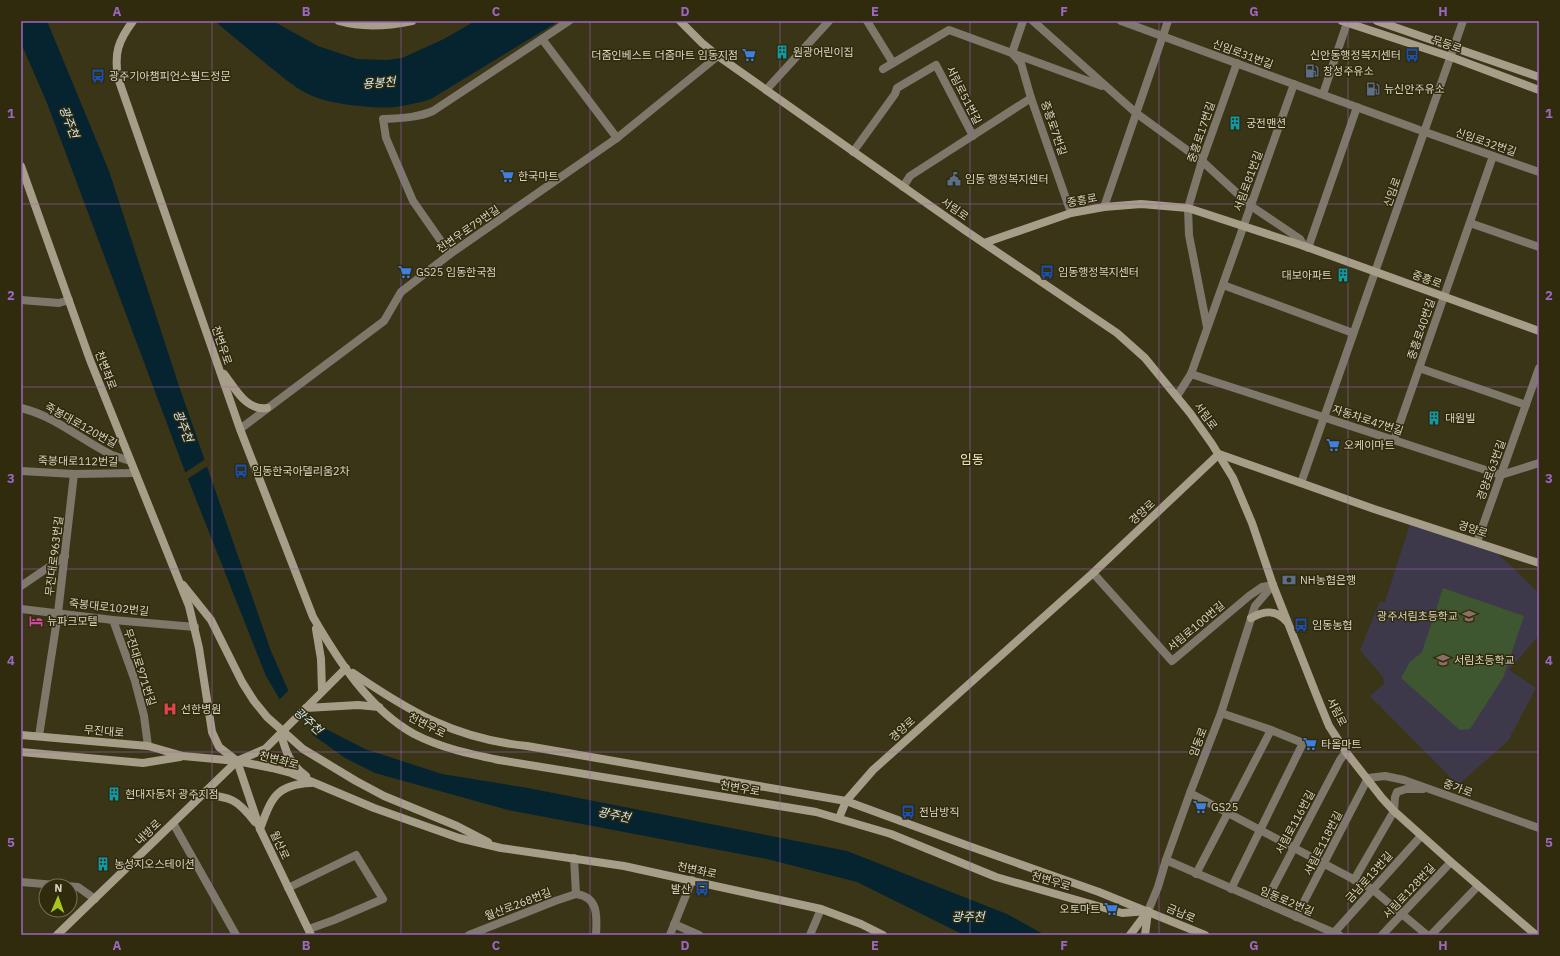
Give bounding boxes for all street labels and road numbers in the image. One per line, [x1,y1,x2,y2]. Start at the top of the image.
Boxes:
street label: 무등로 [1430,32,1464,56]
street label: 신임로31번길 [1211,37,1275,71]
street label: 서림로51번길 [943,63,985,127]
street label: 중흥로7번길 [1038,99,1070,157]
street label: 중흥로17번길 [1184,100,1218,164]
street label: 신임로32번길 [1454,125,1518,159]
street label: 서림로81번길 [1231,149,1265,213]
street label: 신임로 [1380,175,1404,209]
street label: 중흥로 [1066,190,1098,210]
street label: 서림로 [939,195,971,223]
street label: 천변우로79번길 [434,202,502,256]
street label: 중흥로 [1410,267,1444,291]
street label: 중흥로40번길 [1404,297,1438,361]
street label: 천변우로 [209,324,235,366]
street label: 천변좌로 [92,349,120,391]
street label: 죽봉대로120번길 [42,399,120,451]
street label: 서림로 [1191,400,1221,432]
street label: 자동차로47번길 [1331,402,1405,438]
street label: 경양로63번길 [1474,438,1508,502]
street label: 죽봉대로112번길 [38,453,118,469]
street label: 경양로 [1126,497,1158,527]
street label: 무진대로963번길 [42,515,66,597]
street label: 경양로 [1456,518,1490,540]
street label: 죽봉대로102번길 [68,596,150,618]
street label: 서림로100번길 [1165,598,1227,654]
street label: 무진대로971번길 [121,627,159,707]
street label: 서림로 [1324,695,1350,729]
street label: 천변우로 [406,710,448,740]
street label: 경양로 [886,714,918,744]
street label: 무진대로 [83,722,125,740]
street label: 임동로 [1186,725,1210,759]
street label: 천변좌로 [258,748,300,772]
street label: 중가로 [1441,776,1475,800]
street label: 천변우로 [719,778,761,798]
street label: 서림로116번길 [1272,788,1318,856]
street label: 서림로118번길 [1301,808,1345,878]
street label: 내방로 [132,816,164,848]
street label: 월산로 [267,828,293,862]
street label: 금남로13번길 [1342,849,1396,905]
street label: 천변좌로 [676,859,718,881]
street label: 서림로128번길 [1380,860,1438,922]
street label: 천변우로 [1030,868,1072,894]
street label: 임동로2번길 [1258,883,1316,919]
street label: 월산로268번길 [483,885,553,923]
street label: 금남로 [1164,901,1198,925]

